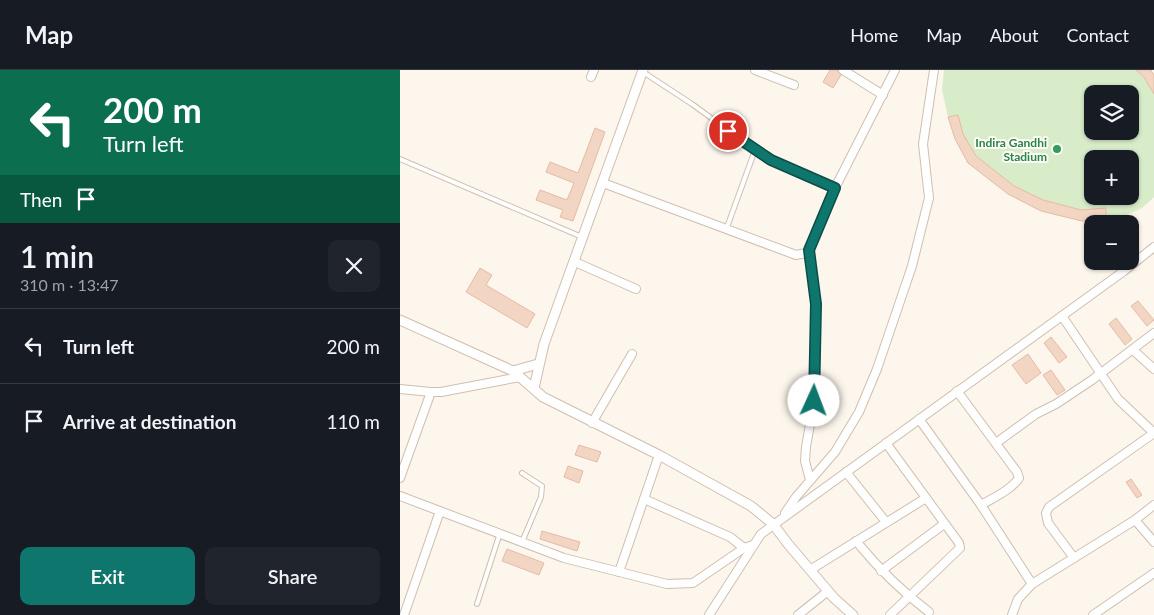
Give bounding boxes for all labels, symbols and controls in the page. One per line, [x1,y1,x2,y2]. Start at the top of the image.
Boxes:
text: Map [25,20,73,49]
text: Home [850,24,898,46]
text: Map [926,24,962,46]
text: About [990,24,1039,46]
text: Contact [1067,24,1129,46]
map controls [1084,85,1139,270]
button: layers [1084,85,1139,140]
text: 200 m [103,88,202,130]
icon: left [20,90,85,155]
pin [707,110,749,152]
icon: arrive [714,117,742,145]
text: Turn left [103,130,184,157]
place label: Indira Gandhi Stadium [975,135,1047,164]
marker: Indira Gandhi Stadium [1051,143,1063,155]
button: + [1084,150,1139,205]
icon: arrive [72,185,100,213]
text: Then [20,188,62,211]
button: − [1084,215,1139,270]
text: 1 min [20,238,94,274]
button: close [328,240,380,292]
text: 310 m · 13:47 [20,275,119,294]
icon: left [20,332,48,360]
text: Turn left [63,335,134,358]
text: 200 m [326,335,380,358]
position arrow [787,374,839,426]
icon: arrive [20,407,48,435]
text: Arrive at destination [63,410,236,433]
text: 110 m [326,410,380,433]
button: Exit [20,547,195,605]
button: Share [205,547,380,605]

